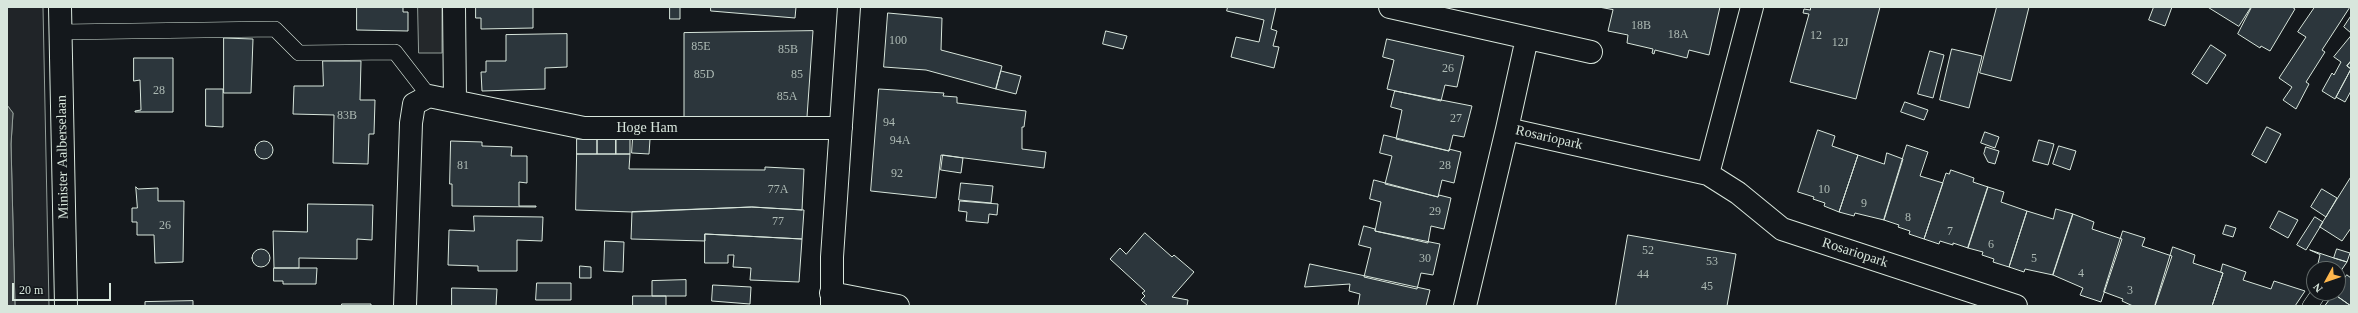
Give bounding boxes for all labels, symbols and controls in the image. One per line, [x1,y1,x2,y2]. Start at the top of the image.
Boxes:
house number: 18B [1631,19,1651,33]
house number: 18A [1668,28,1688,42]
house number: 12 [1810,29,1822,43]
house number: 100 [889,34,907,48]
house number: 12J [1832,36,1848,50]
house number: 85E [691,40,711,54]
house number: 85B [778,43,798,57]
house number: 26 [1442,62,1454,76]
house number: 85D [694,68,714,82]
house number: 85 [791,68,803,82]
house number: 28 [153,84,165,98]
house number: 85A [777,90,797,104]
street label: Minister Aalberselaan [54,95,72,219]
house number: 83B [337,109,357,123]
house number: 27 [1450,112,1462,126]
house number: 94 [883,116,895,130]
street label: Hoge Ham [616,120,678,136]
street label: Rosariopark [1514,122,1584,154]
house number: 94A [890,134,910,148]
house number: 81 [457,159,469,173]
house number: 28 [1439,159,1451,173]
house number: 92 [891,167,903,181]
house number: 77A [768,183,788,197]
house number: 10 [1818,183,1830,197]
house number: 9 [1861,197,1867,211]
house number: 29 [1429,205,1441,219]
house number: 8 [1905,211,1911,225]
house number: 77 [772,215,784,229]
house number: 26 [159,219,171,233]
house number: 7 [1947,225,1953,239]
street label: Rosariopark [1820,234,1890,272]
house number: 6 [1988,238,1994,252]
house number: 52 [1642,244,1654,258]
house number: 30 [1419,252,1431,266]
house number: 5 [2031,252,2037,266]
house number: 53 [1706,255,1718,269]
north arrow [2306,261,2346,301]
house number: 4 [2078,267,2084,281]
house number: 44 [1637,268,1649,282]
scale bar [14,275,113,301]
house number: 45 [1701,280,1713,294]
text: N [2310,281,2325,295]
text: 20 m [19,283,43,297]
house number: 3 [2127,284,2133,298]

